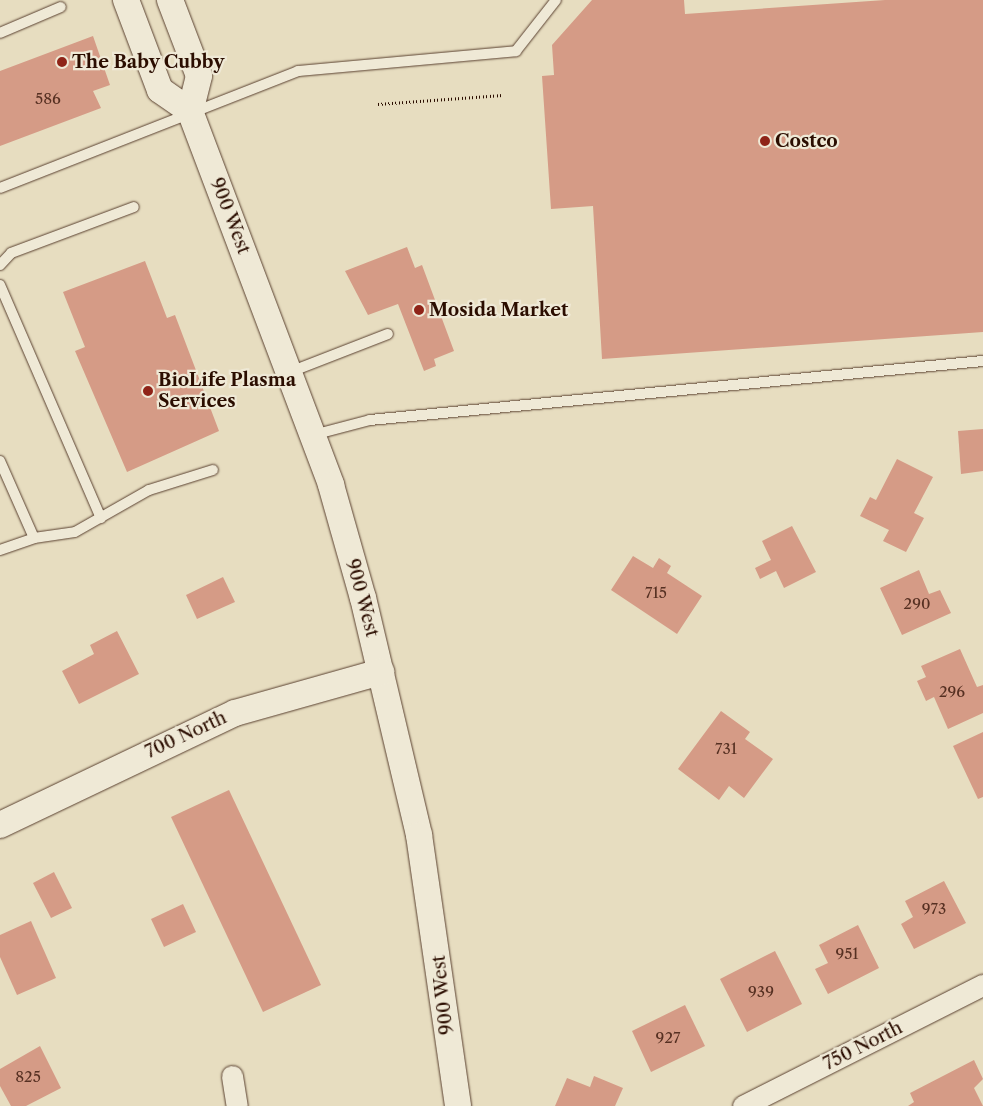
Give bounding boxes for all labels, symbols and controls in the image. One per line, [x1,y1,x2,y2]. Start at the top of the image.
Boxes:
place label: The Baby Cubby [72,51,225,73]
marker: The Baby Cubby [56,56,68,68]
house number: 586 [35,90,61,108]
place label: Costco [775,130,838,152]
marker: Costco [759,135,771,147]
street label: 900 West [205,175,255,257]
place label: Mosida Market [429,299,568,321]
marker: Mosida Market [413,304,425,316]
place label: BioLife Plasma Services [158,370,296,412]
marker: BioLife Plasma Services [142,385,154,397]
street label: 900 West [341,556,383,640]
house number: 715 [645,584,667,602]
house number: 290 [904,595,930,613]
house number: 296 [939,683,965,701]
street label: 700 North [142,707,230,763]
house number: 731 [715,740,737,758]
house number: 973 [922,900,946,918]
house number: 951 [835,945,859,963]
street label: 900 West [428,954,458,1036]
house number: 939 [748,983,774,1001]
street label: 750 North [820,1017,906,1075]
house number: 927 [656,1029,680,1047]
house number: 825 [15,1068,41,1086]

